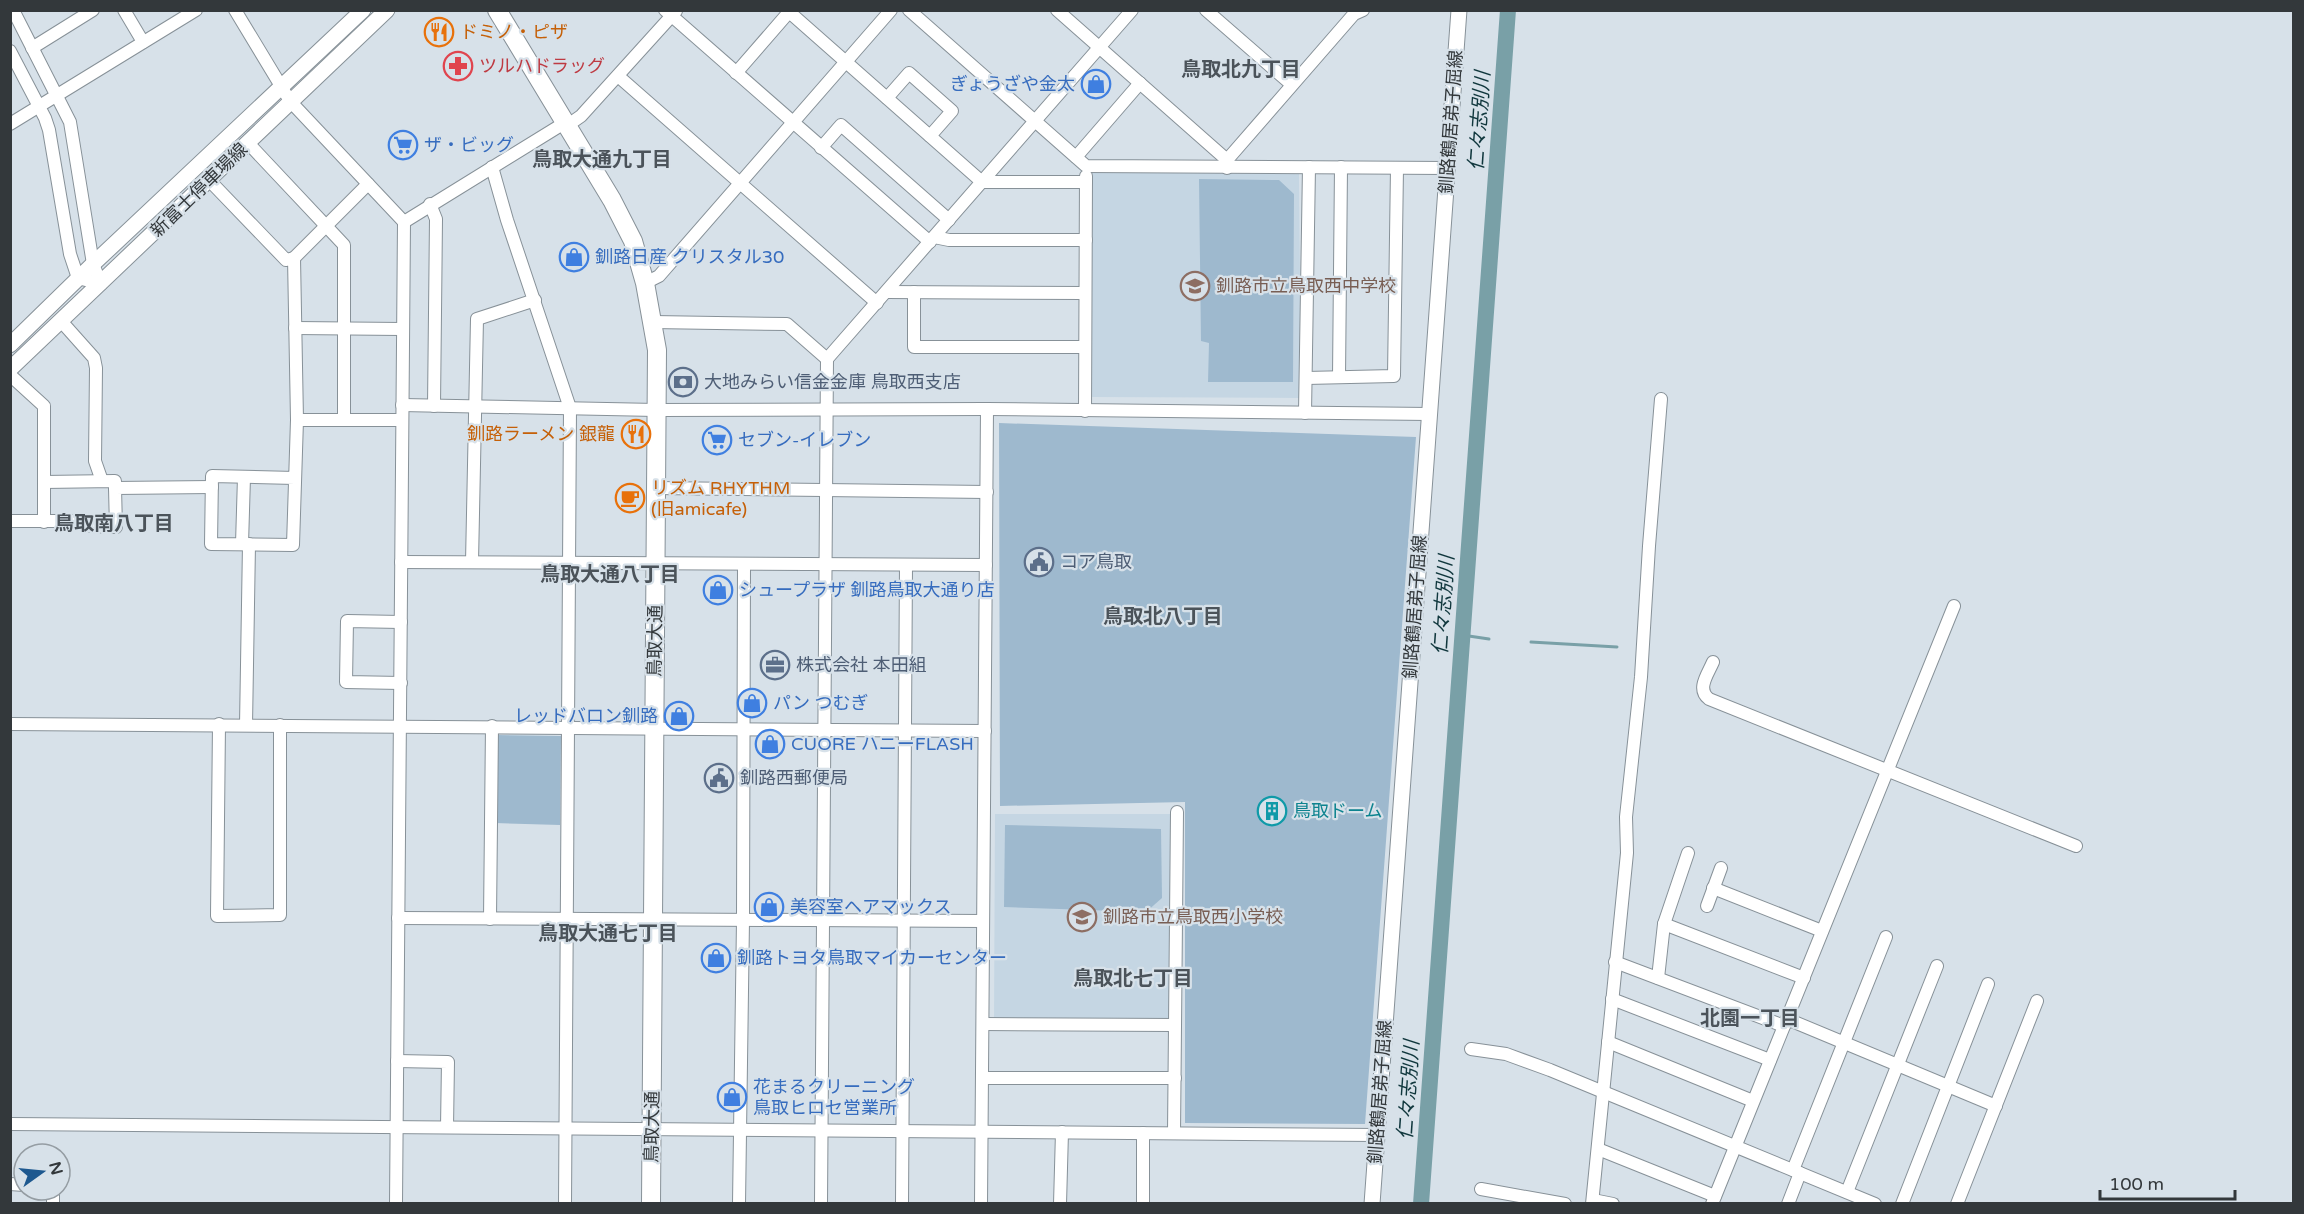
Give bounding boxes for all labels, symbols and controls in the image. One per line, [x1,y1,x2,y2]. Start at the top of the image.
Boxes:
restaurant icon: ドミノ・ピザ [423,16,455,48]
place label: ドミノ・ピザ [460,21,568,43]
street label: 釧路鶴居弟子屈線 [1435,49,1467,195]
pharmacy icon: ツルハドラッグ [442,50,474,82]
place label: ツルハドラッグ [479,55,605,77]
district label: 鳥取北九丁目 [1181,58,1301,82]
shop icon: ぎょうざや金太 [1080,68,1112,100]
water label: 仁々志別川 [1465,68,1496,172]
place label: ぎょうざや金太 [950,73,1075,95]
supermarket icon: ザ・ビッグ [387,129,419,161]
place label: ザ・ビッグ [424,134,514,156]
street label: 新富士停車場線 [146,138,252,242]
district label: 鳥取大通九丁目 [532,148,672,172]
shop icon: 釧路日産 クリスタル30 [558,241,590,273]
place label: 釧路日産 クリスタル30 [595,246,784,268]
school or university icon: 釧路市立鳥取西中学校 [1179,270,1211,302]
place label: 釧路市立鳥取西中学校 [1216,275,1396,297]
bank icon: 大地みらい信金金庫 鳥取西支店 [667,366,699,398]
place label: 大地みらい信金金庫 鳥取西支店 [704,371,961,393]
restaurant icon: 釧路ラーメン 銀龍 [620,418,652,450]
place label: 釧路ラーメン 銀龍 [467,423,615,445]
supermarket icon: セブン-イレブン [701,424,733,456]
place label: セブン-イレブン [738,429,871,451]
place label: リズム RHYTHM (旧amicafe) [651,477,790,520]
cafe icon: リズム RHYTHM (旧amicafe) [614,482,646,514]
district label: 鳥取南八丁目 [54,512,174,536]
street label: 釧路鶴居弟子屈線 [1399,534,1431,680]
public building icon: コア鳥取 [1023,546,1055,578]
place label: コア鳥取 [1060,551,1132,573]
water label: 仁々志別川 [1429,552,1460,656]
district label: 鳥取大通八丁目 [540,563,680,587]
shop icon: シュープラザ 釧路鳥取大通り店 [702,574,734,606]
place label: シュープラザ 釧路鳥取大通り店 [739,579,995,601]
street label: 鳥取大通 [643,605,667,677]
district label: 鳥取北八丁目 [1103,605,1223,629]
office icon: 株式会社 本田組 [759,649,791,681]
place label: 株式会社 本田組 [796,654,927,676]
shop icon: パン つむぎ [736,687,768,719]
place label: パン つむぎ [773,692,869,714]
shop icon: レッドバロン釧路 [663,700,695,732]
place label: レッドバロン釧路 [514,705,658,727]
shop icon: CUORE ハニーFLASH [754,728,786,760]
place label: CUORE ハニーFLASH [791,733,974,755]
public building icon: 釧路西郵便局 [703,762,735,794]
place label: 釧路西郵便局 [740,767,848,789]
building icon: 鳥取ドーム [1256,795,1288,827]
place label: 鳥取ドーム [1293,800,1382,822]
shop icon: 美容室ヘアマックス [753,891,785,923]
place label: 美容室ヘアマックス [790,896,951,918]
school or university icon: 釧路市立鳥取西小学校 [1066,901,1098,933]
place label: 釧路市立鳥取西小学校 [1103,906,1283,928]
district label: 鳥取大通七丁目 [538,922,678,946]
shop icon: 釧路トヨタ鳥取マイカーセンター [700,942,732,974]
place label: 釧路トヨタ鳥取マイカーセンター [737,947,1007,969]
district label: 鳥取北七丁目 [1073,967,1193,991]
district label: 北園一丁目 [1700,1007,1800,1031]
street label: 釧路鶴居弟子屈線 [1364,1019,1396,1165]
water label: 仁々志別川 [1394,1037,1425,1141]
place label: 花まるクリーニング 鳥取ヒロセ営業所 [753,1076,915,1119]
shop icon: 花まるクリーニング 鳥取ヒロセ営業所 [716,1081,748,1113]
street label: 鳥取大通 [640,1091,664,1163]
north arrow [12,1142,72,1202]
text: N [44,1160,67,1177]
scale bar [2100,1163,2235,1201]
text: 100 m [2109,1173,2164,1195]

